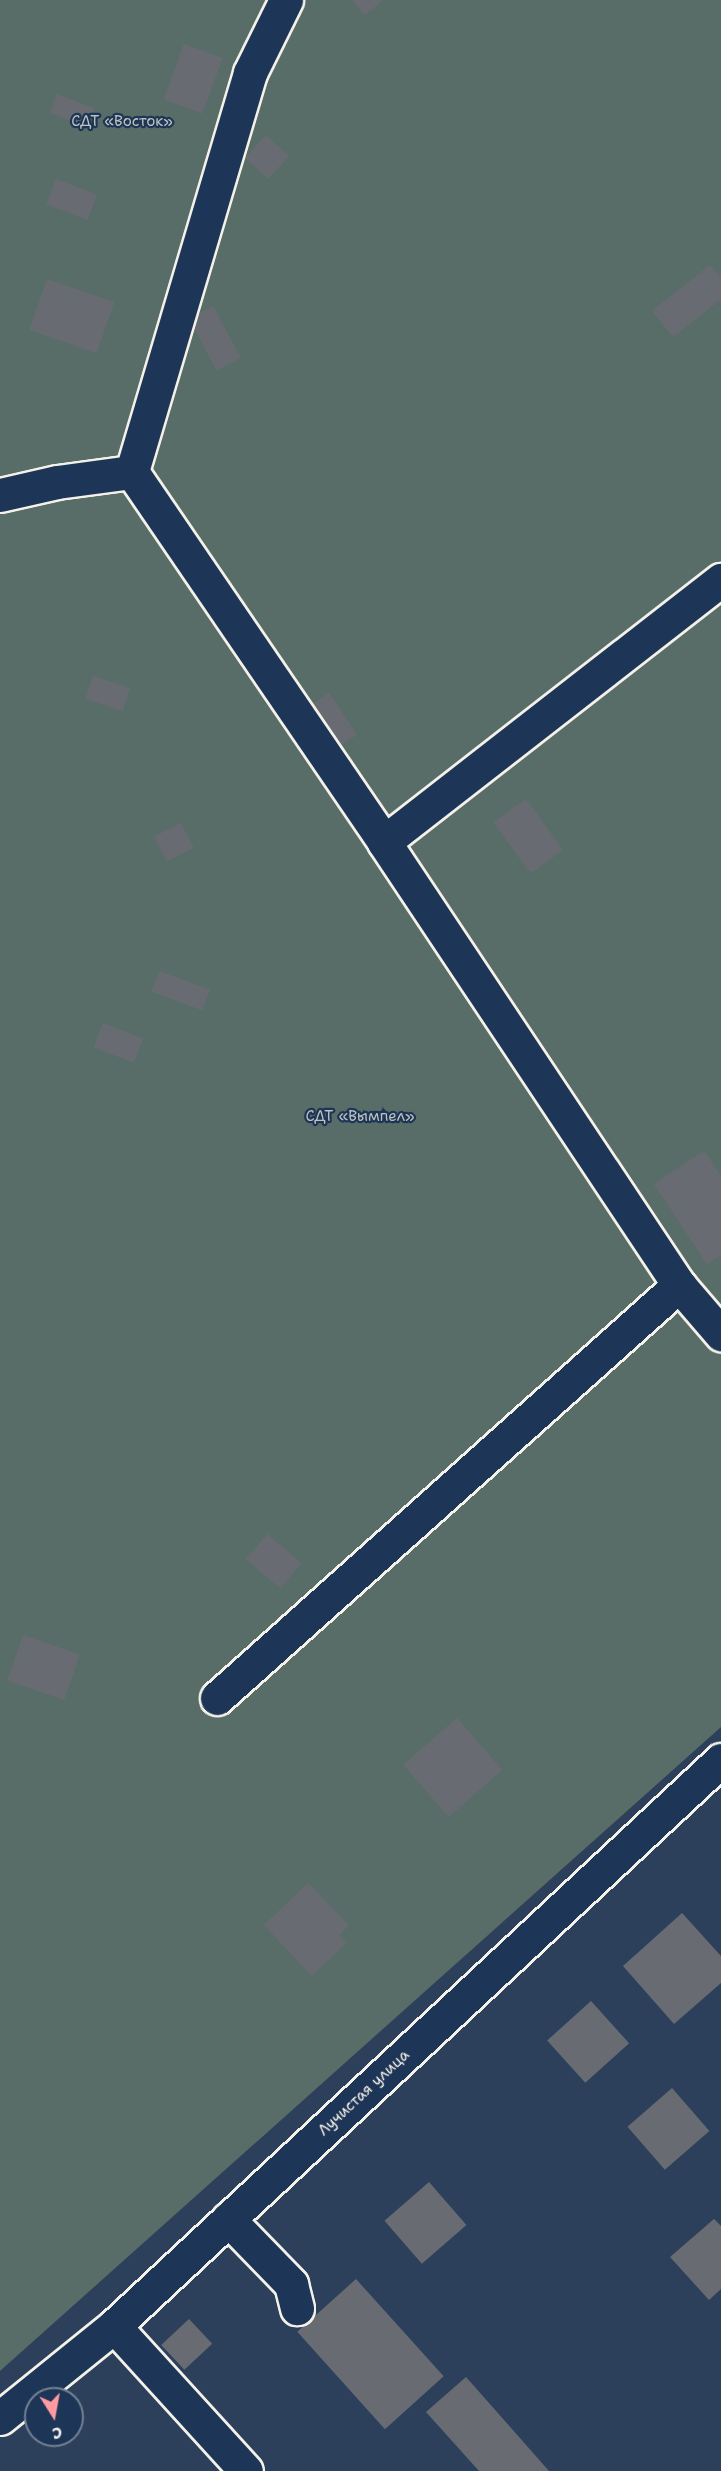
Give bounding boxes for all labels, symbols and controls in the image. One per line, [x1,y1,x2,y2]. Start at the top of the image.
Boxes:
park label: СДТ «Восток» [71,113,173,131]
park label: СДТ «Вымпел» [305,1108,415,1126]
street label: Лучистая улица [315,2046,413,2140]
north arrow [24,2387,84,2447]
text: С [50,2422,64,2444]

